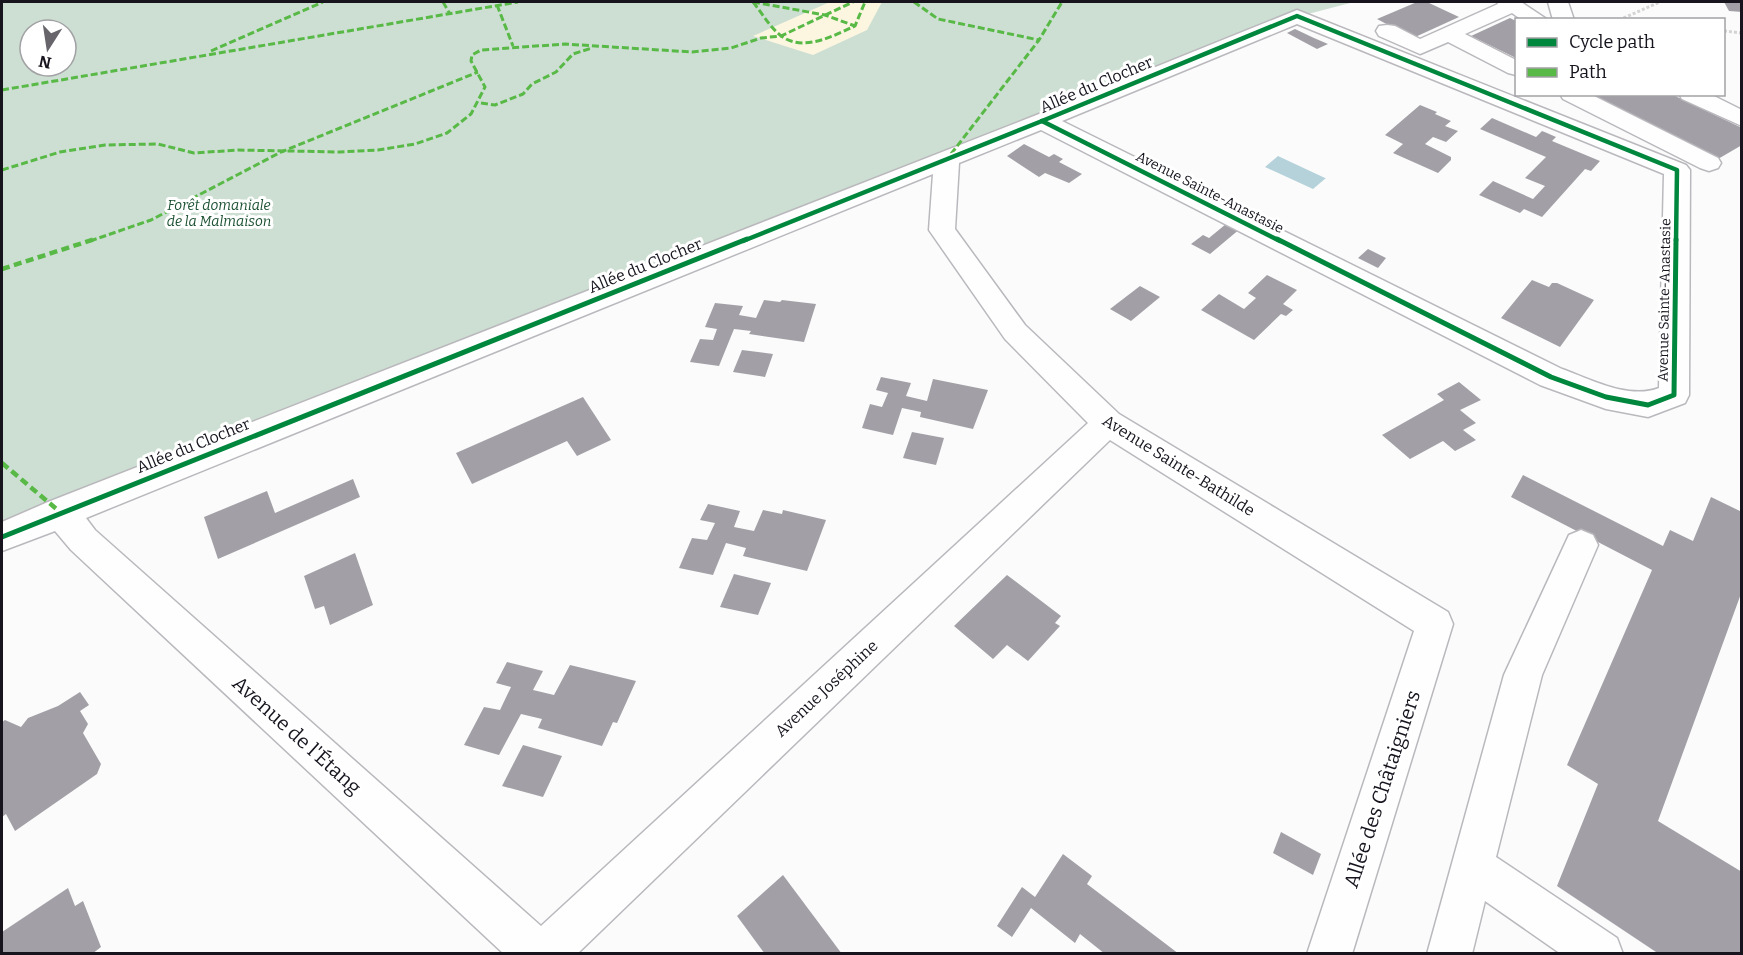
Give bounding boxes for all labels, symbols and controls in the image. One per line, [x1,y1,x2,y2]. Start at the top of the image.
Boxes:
north arrow [18,18,78,78]
legend [1515,18,1725,96]
text: Cycle path [1569,31,1655,53]
text: N [37,52,53,73]
street label: Allée du Clocher [1037,52,1156,117]
text: Path [1569,61,1607,83]
street label: Avenue Sainte-Anastasie [1133,148,1286,237]
park label: Forêt domaniale de la Malmaison [167,197,271,230]
street label: Avenue Sainte-Anastasie [1655,218,1674,382]
street label: Allée du Clocher [586,234,705,297]
street label: Avenue Sainte-Bathilde [1099,411,1258,520]
street label: Allée du Clocher [134,414,253,477]
street label: Avenue Joséphine [771,636,882,741]
street label: Avenue de l'Étang [228,671,366,799]
street label: Allée des Châtaigniers [1339,687,1425,891]

